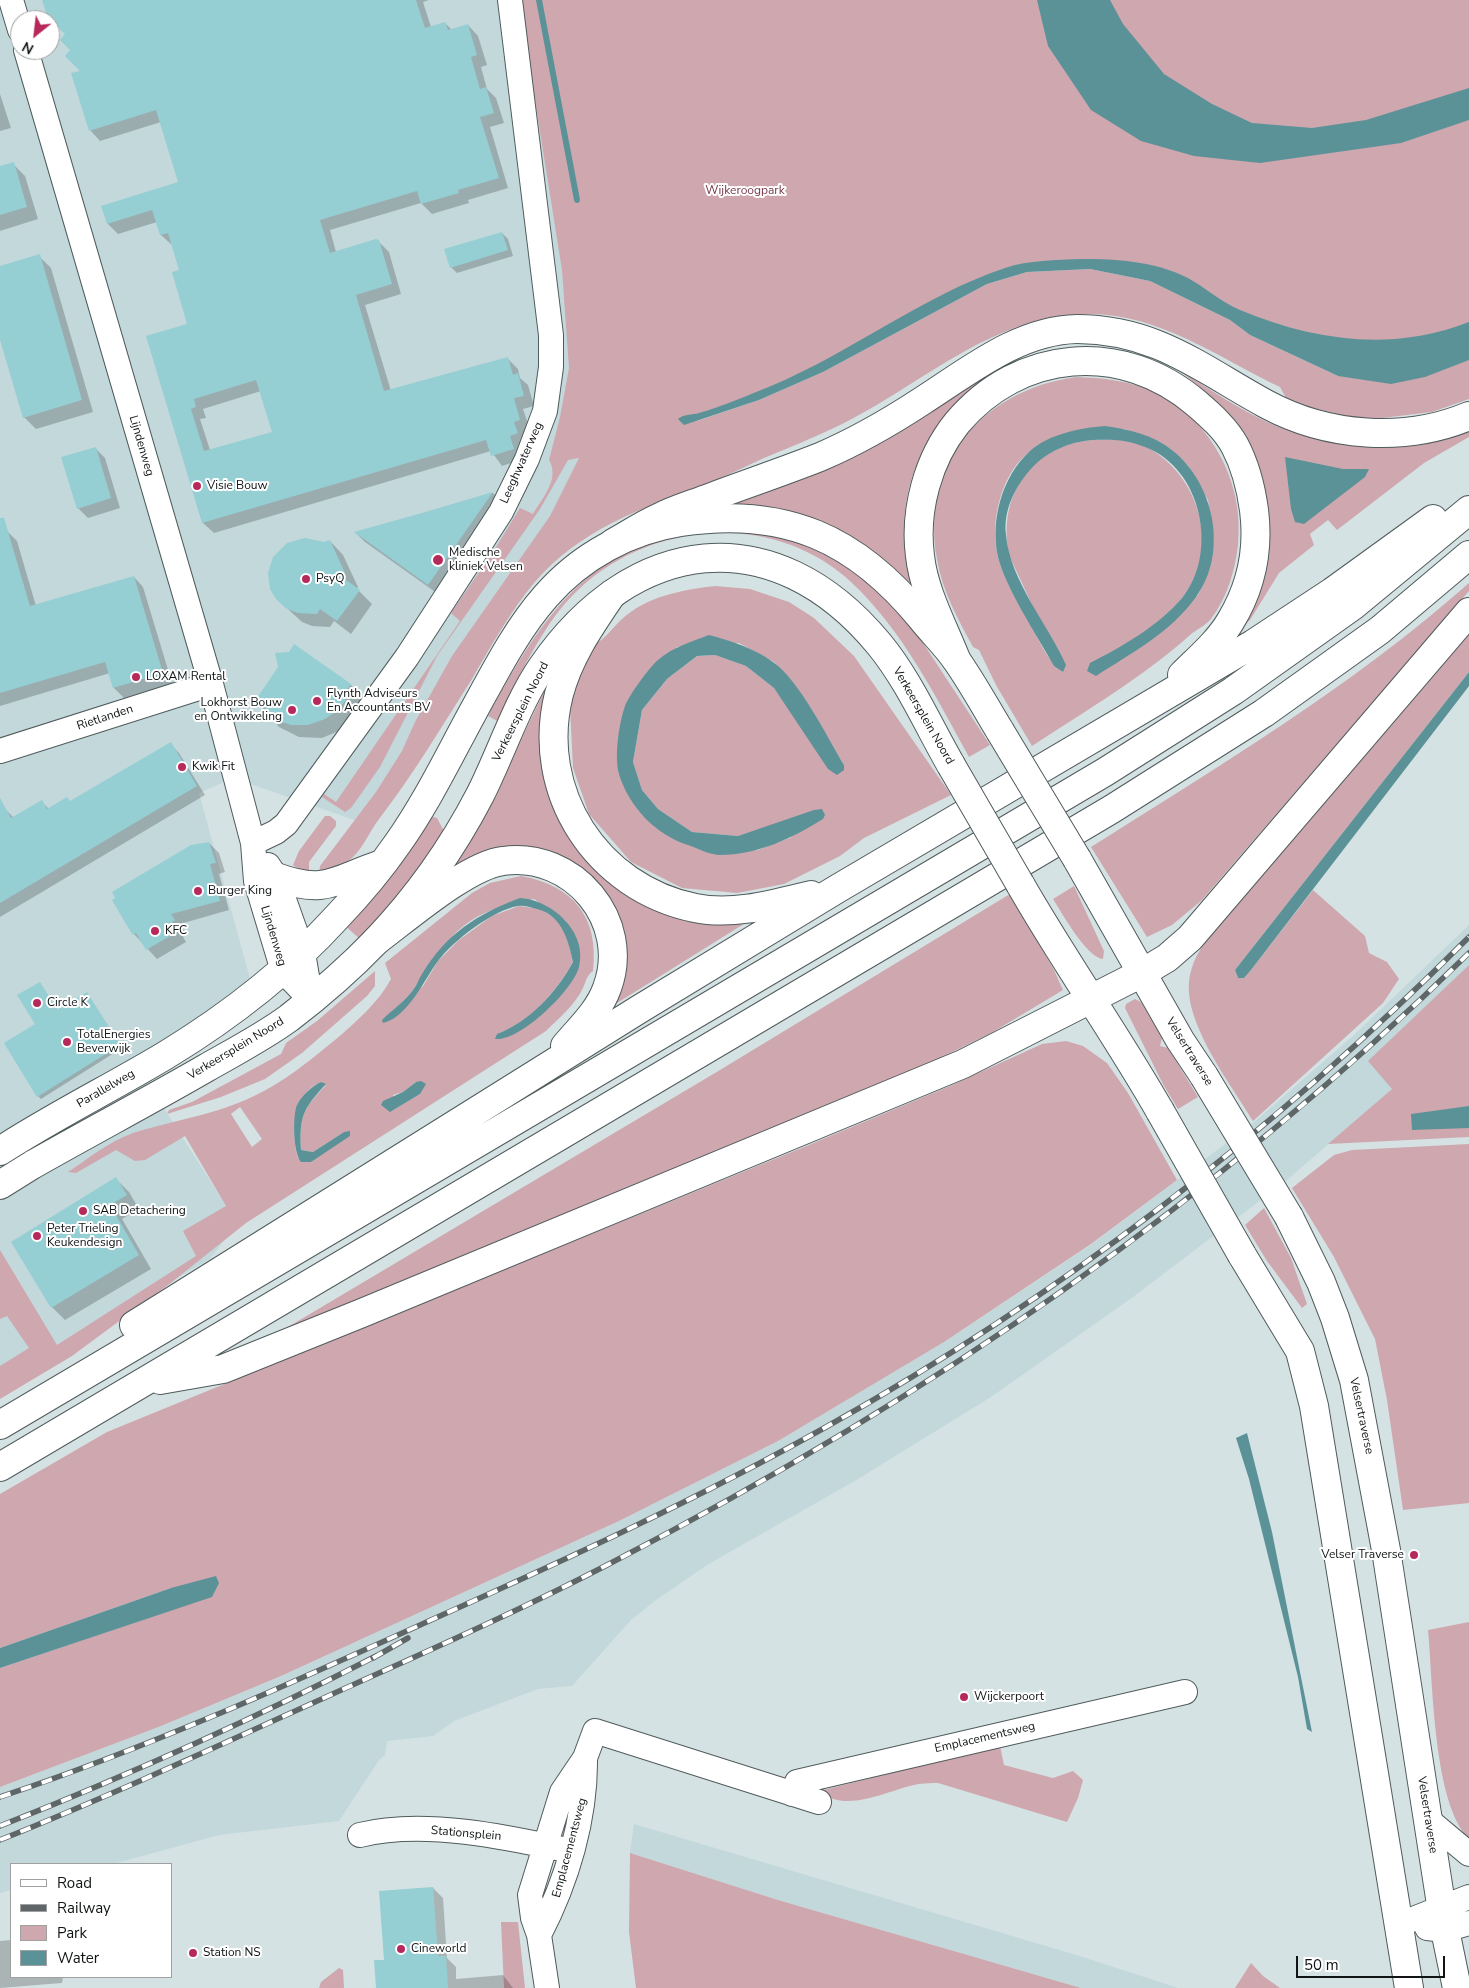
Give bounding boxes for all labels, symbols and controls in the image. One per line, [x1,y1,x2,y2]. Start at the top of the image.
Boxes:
north arrow [10,10,60,60]
text: N [19,37,37,59]
park label: Wijkeroogpark [705,184,785,198]
street label: Lijndenweg [125,414,157,478]
street label: Leeghwaterweg [498,420,546,506]
place label: Visie Bouw [207,479,268,493]
marker: Visie Bouw [191,480,203,492]
place label: Medische kliniek Velsen [449,546,523,574]
marker: Medische kliniek Velsen [431,553,445,567]
place label: PsyQ [316,572,344,586]
marker: PsyQ [300,573,312,585]
street label: Verkeersplein Noord [490,660,552,764]
street label: Verkeersplein Noord [889,665,957,767]
place label: LOXAM Rental [146,670,226,684]
marker: LOXAM Rental [130,671,142,683]
place label: Flynth Adviseurs En Accountants BV [327,687,430,715]
marker: Flynth Adviseurs En Accountants BV [311,695,323,707]
place label: Lokhorst Bouw en Ontwikkeling [194,696,282,724]
street label: Rietlanden [75,702,135,734]
marker: Lokhorst Bouw en Ontwikkeling [286,704,298,716]
place label: Kwik Fit [192,760,235,774]
marker: Kwik Fit [176,761,188,773]
place label: Burger King [208,884,272,898]
marker: Burger King [192,885,204,897]
street label: Lijndenweg [257,904,289,968]
place label: KFC [165,924,187,938]
marker: KFC [149,925,161,937]
place label: Circle K [47,996,88,1010]
marker: Circle K [31,997,43,1009]
street label: Verkeersplein Noord [185,1015,287,1083]
street label: Velsertraverse [1162,1015,1216,1089]
place label: TotalEnergies Beverwijk [77,1028,150,1056]
marker: TotalEnergies Beverwijk [61,1036,73,1048]
street label: Parallelweg [74,1067,138,1111]
place label: SAB Detachering [93,1204,186,1218]
marker: SAB Detachering [77,1205,89,1217]
place label: Peter Trieling Keukendesign [47,1222,122,1250]
marker: Peter Trieling Keukendesign [31,1230,43,1242]
street label: Velsertraverse [1346,1376,1376,1456]
place label: Velser Traverse [1321,1548,1404,1562]
marker: Velser Traverse [1408,1549,1420,1561]
place label: Wijckerpoort [974,1690,1044,1704]
marker: Wijckerpoort [958,1691,970,1703]
street label: Emplacementsweg [933,1719,1037,1757]
street label: Velsertraverse [1414,1775,1440,1855]
street label: Emplacementsweg [550,1797,590,1899]
street label: Stationsplein [430,1824,502,1844]
legend [10,1863,172,1978]
text: Road [57,1873,92,1893]
text: Railway [57,1898,111,1918]
text: Park [57,1923,87,1943]
place label: Cineworld [411,1942,466,1956]
marker: Cineworld [395,1943,407,1955]
place label: Station NS [203,1946,261,1960]
scale bar [1299,1946,1448,1978]
marker: Station NS [187,1947,199,1959]
text: Water [57,1948,99,1968]
text: 50 m [1304,1955,1339,1975]

